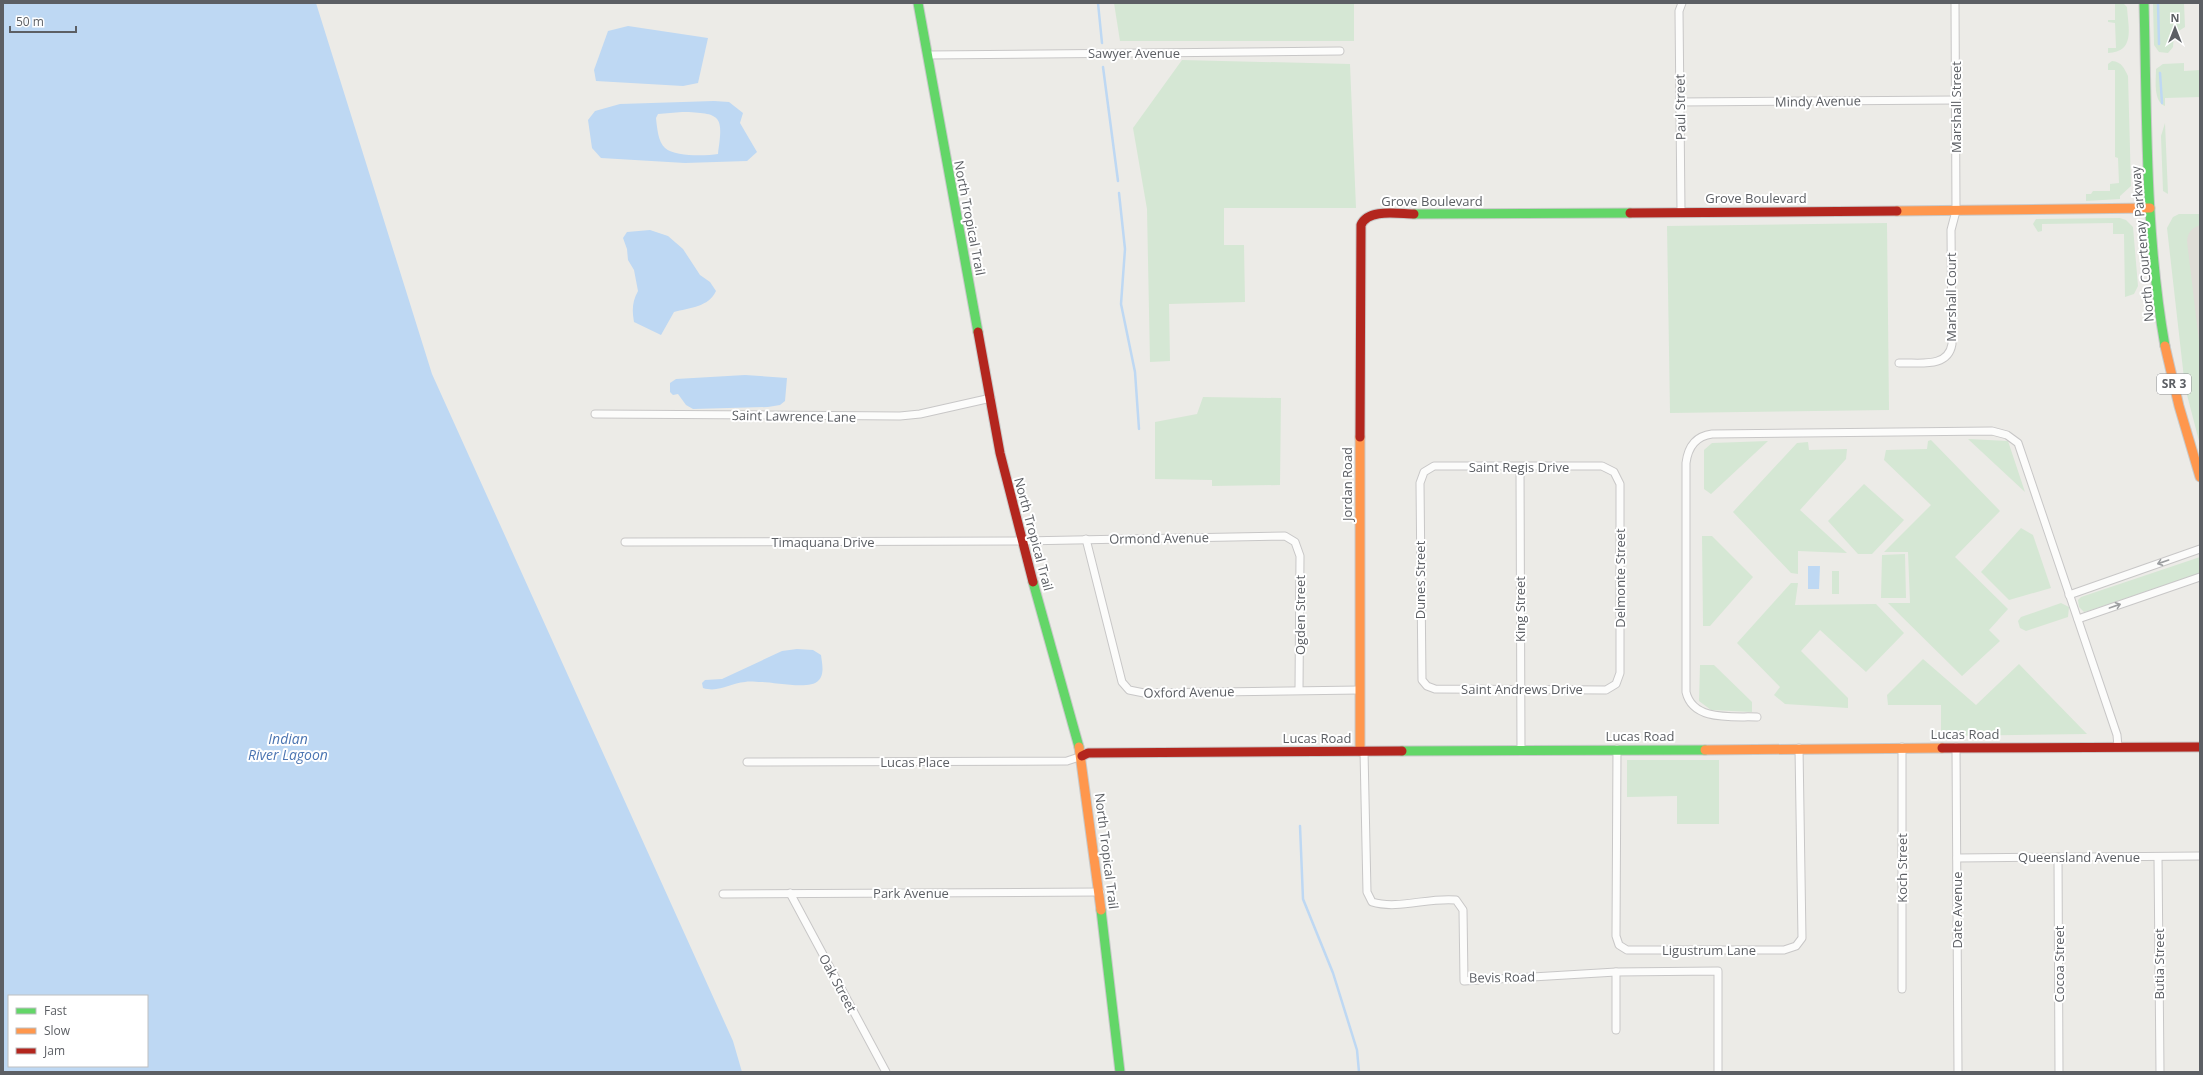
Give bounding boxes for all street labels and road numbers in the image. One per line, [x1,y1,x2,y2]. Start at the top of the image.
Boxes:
street label: Sawyer Avenue [1088,44,1180,62]
street label: Marshall Street [1947,61,1965,153]
street label: Paul Street [1670,73,1690,140]
street label: Mindy Avenue [1775,91,1861,111]
street label: North Tropical Trail [950,159,990,277]
street label: North Courtenay Parkway [2126,165,2158,323]
street label: Grove Boulevard [1705,189,1807,207]
street label: Grove Boulevard [1381,192,1483,210]
street label: Marshall Court [1942,252,1960,342]
road number: SR 3 [2157,374,2191,394]
street label: Saint Lawrence Lane [732,406,856,426]
street label: Jordan Road [1338,447,1356,523]
street label: Saint Regis Drive [1469,458,1569,476]
street label: North Tropical Trail [1010,475,1058,593]
street label: Ormond Avenue [1109,528,1209,548]
street label: Delmonte Street [1611,528,1629,628]
street label: Timaquana Drive [771,533,875,551]
street label: Dunes Street [1411,540,1429,619]
street label: Ogden Street [1291,575,1309,655]
street label: King Street [1511,576,1529,642]
street label: Saint Andrews Drive [1461,680,1583,698]
street label: Oxford Avenue [1143,682,1235,702]
street label: Lucas Road [1931,725,1999,743]
street label: Lucas Road [1606,727,1674,745]
street label: Lucas Road [1283,729,1351,747]
street label: Lucas Place [880,753,950,771]
street label: North Tropical Trail [1091,792,1123,910]
street label: Koch Street [1893,833,1911,903]
street label: Queensland Avenue [2018,848,2140,866]
street label: Date Avenue [1948,871,1966,949]
street label: Park Avenue [873,884,949,902]
street label: Cocoa Street [2050,925,2068,1002]
street label: Butia Street [2150,928,2168,1000]
street label: Ligustrum Lane [1662,941,1756,959]
street label: Oak Street [815,951,861,1016]
street label: Bevis Road [1469,967,1535,987]

